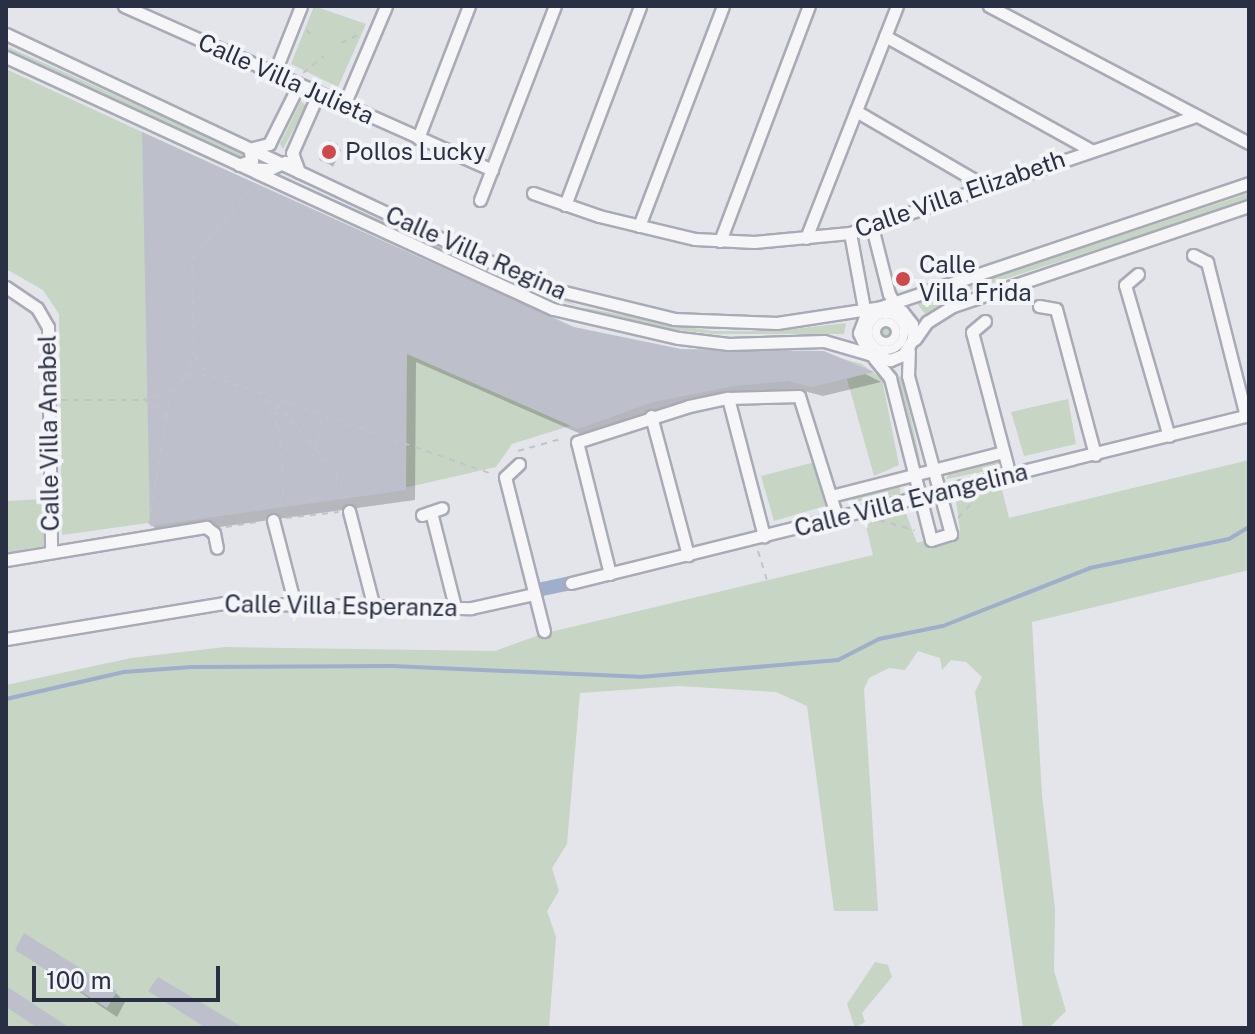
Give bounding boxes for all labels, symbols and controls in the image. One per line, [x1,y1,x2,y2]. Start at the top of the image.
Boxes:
street label: Calle Villa Julieta [193,27,379,131]
place label: Pollos Lucky [345,138,486,166]
marker: Pollos Lucky [320,143,338,161]
street label: Calle Villa Elizabeth [851,144,1069,244]
street label: Calle Villa Regina [381,200,571,306]
place label: Calle Villa Frida [919,251,1032,307]
marker: Calle Villa Frida [894,270,912,288]
street label: Calle Villa Anabel [33,334,65,532]
street label: Calle Villa Evangelina [791,457,1031,543]
street label: Calle Villa Esperanza [224,590,458,622]
scale bar [36,950,224,1000]
text: 100 m [46,966,112,994]

